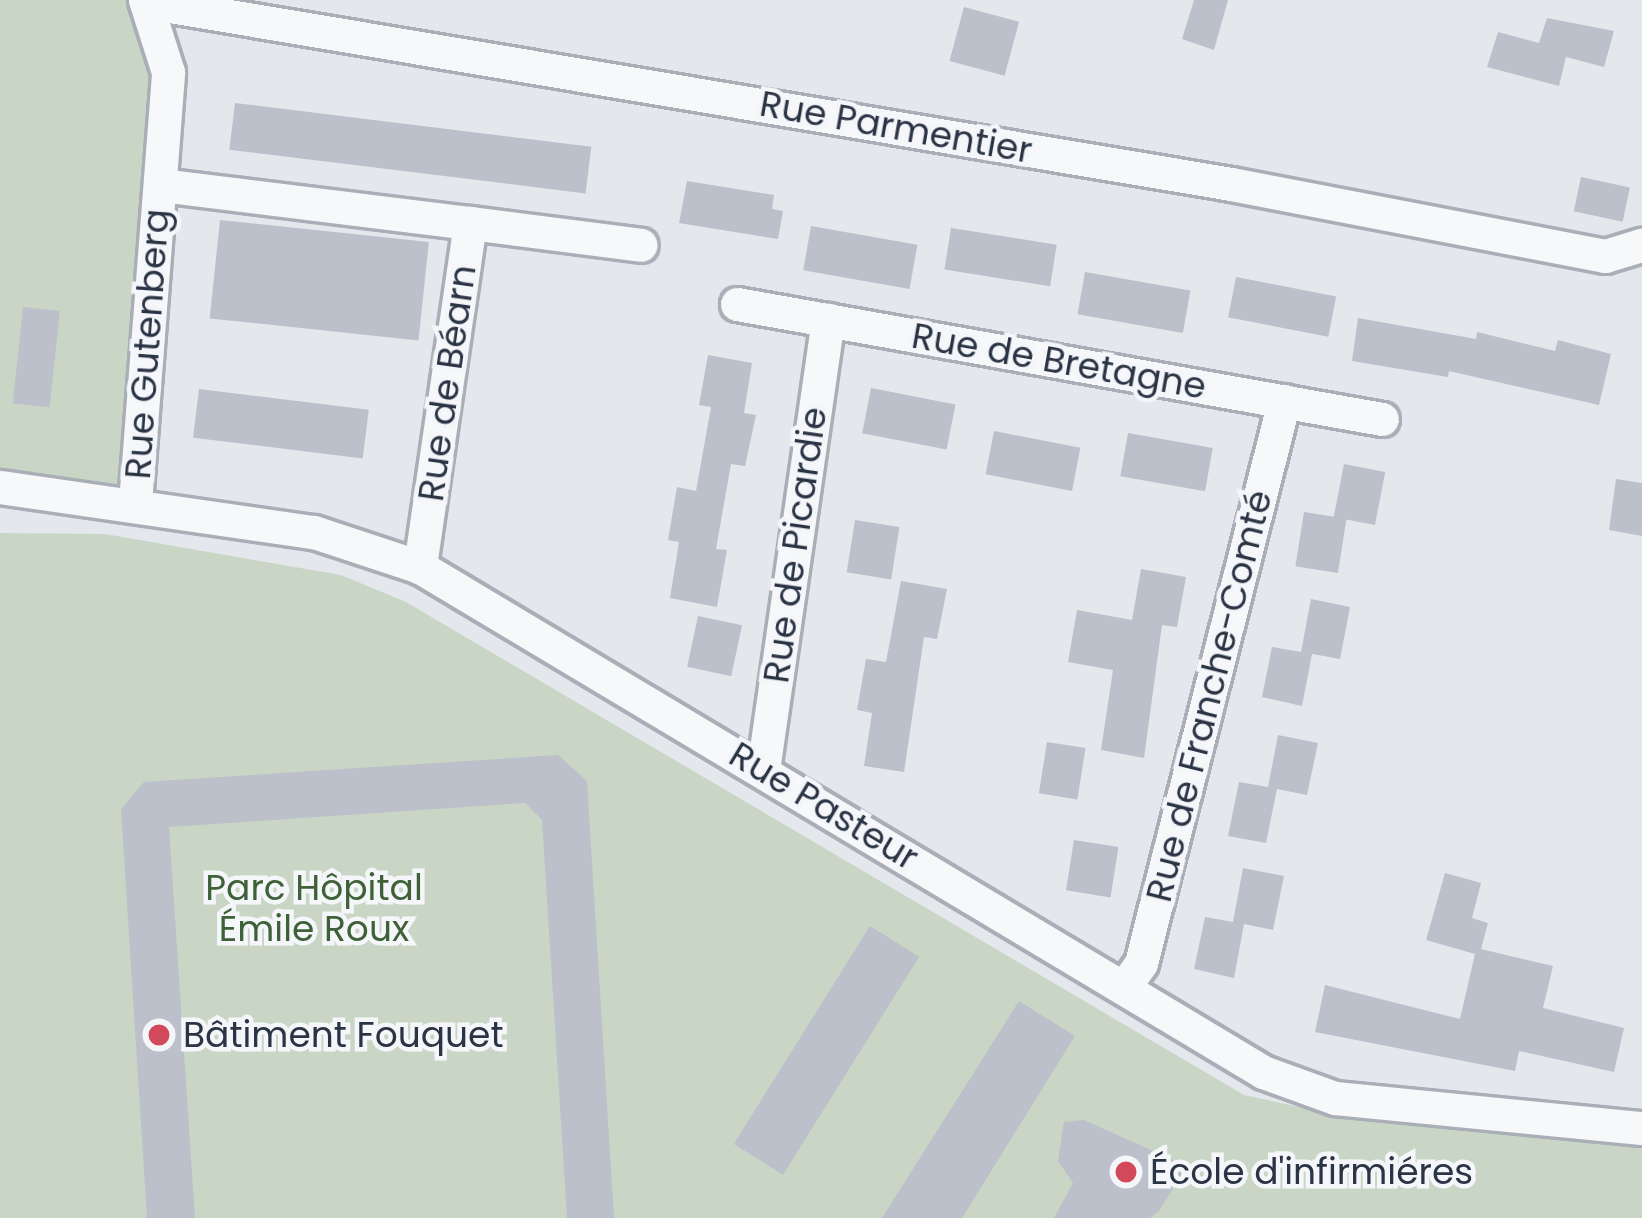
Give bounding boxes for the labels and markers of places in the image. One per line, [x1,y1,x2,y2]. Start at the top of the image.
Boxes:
place label: Bâtiment Fouquet [183,1013,504,1057]
marker: Bâtiment Fouquet [146,1022,172,1048]
place label: École d'infirmiéres [1150,1150,1473,1194]
marker: École d'infirmiéres [1113,1159,1139,1185]

